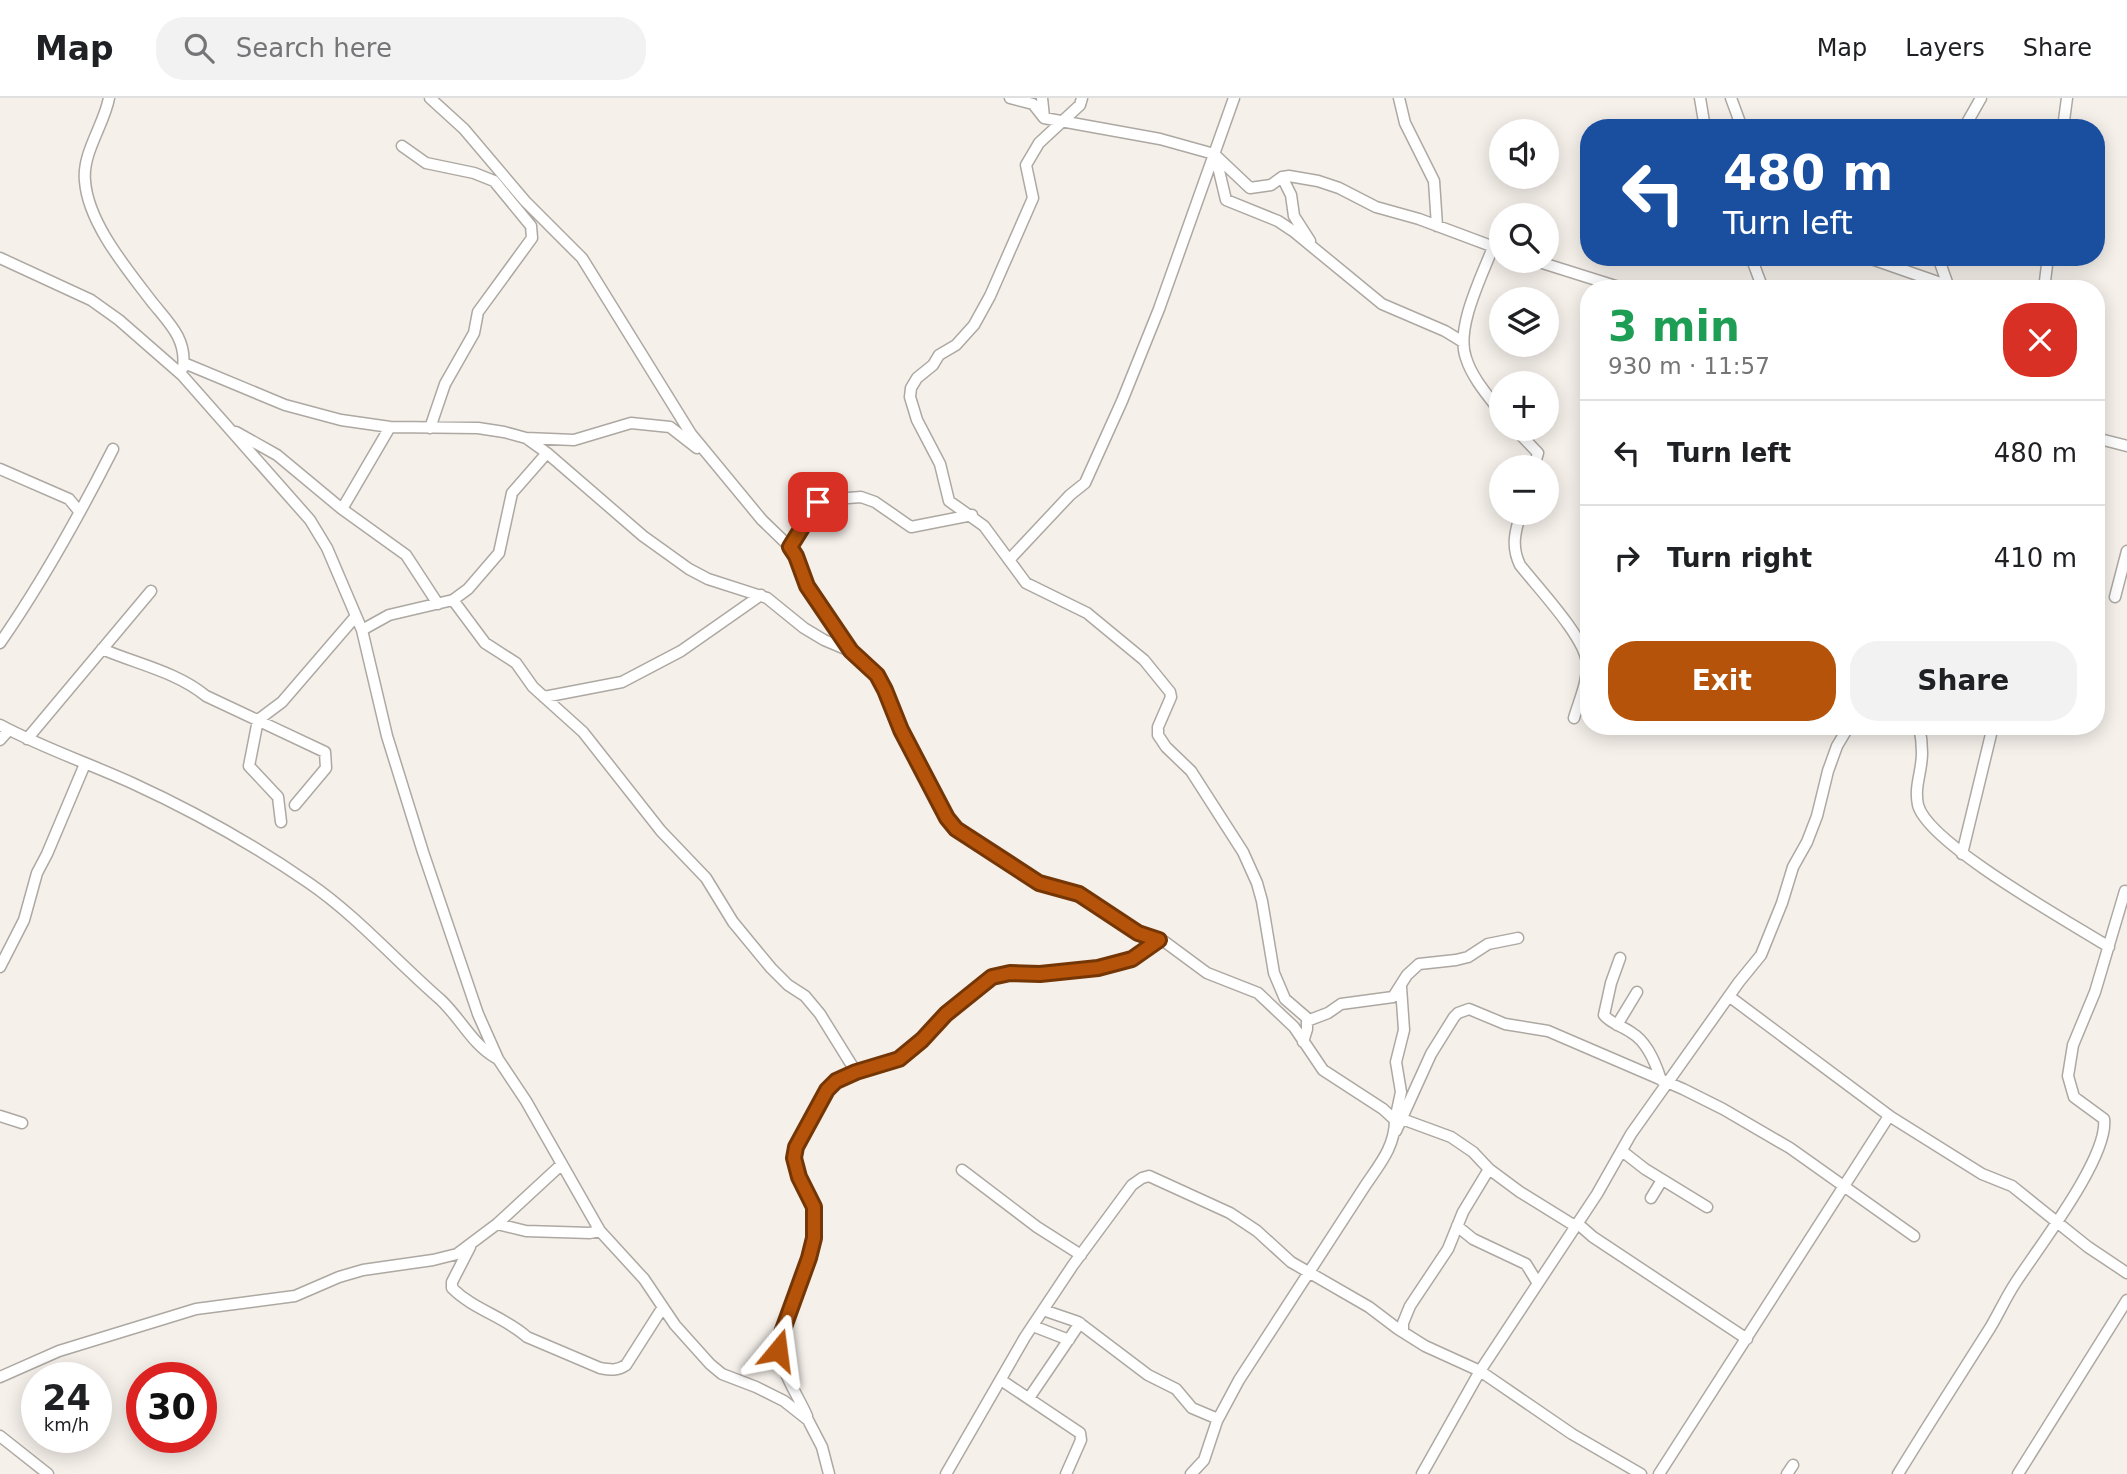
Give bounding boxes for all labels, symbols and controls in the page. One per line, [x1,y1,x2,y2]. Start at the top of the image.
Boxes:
search box [156,17,646,80]
text: Map [35,29,114,68]
icon: search [180,29,218,67]
text: Search here [236,33,392,63]
text: Map [1817,34,1867,62]
text: Layers [1905,34,1985,62]
text: Share [2023,34,2092,62]
map controls [1489,119,1559,525]
button: sound [1489,119,1559,189]
text: 480 m [1723,145,1893,202]
icon: left [1608,147,1699,238]
button: search [1489,203,1559,273]
text: Turn left [1723,204,1853,242]
button: layers [1489,287,1559,357]
text: 3 min [1608,302,1740,351]
button: close [2003,303,2077,377]
text: 930 m · 11:57 [1608,353,1770,379]
button: + [1489,371,1559,441]
icon: left [1608,434,1646,472]
text: Turn left [1667,438,1791,468]
text: 480 m [1994,438,2077,468]
button: − [1489,455,1559,525]
pin [788,472,848,532]
icon: arrive [799,483,837,521]
icon: right [1608,539,1646,577]
text: Turn right [1667,543,1812,573]
text: 410 m [1994,543,2077,573]
button: Exit [1608,641,1836,721]
button: Share [1850,641,2077,721]
position arrow [741,1313,815,1387]
speed limit sign: 30 [126,1362,217,1453]
text: 24 [42,1378,91,1418]
text: km/h [44,1414,89,1435]

